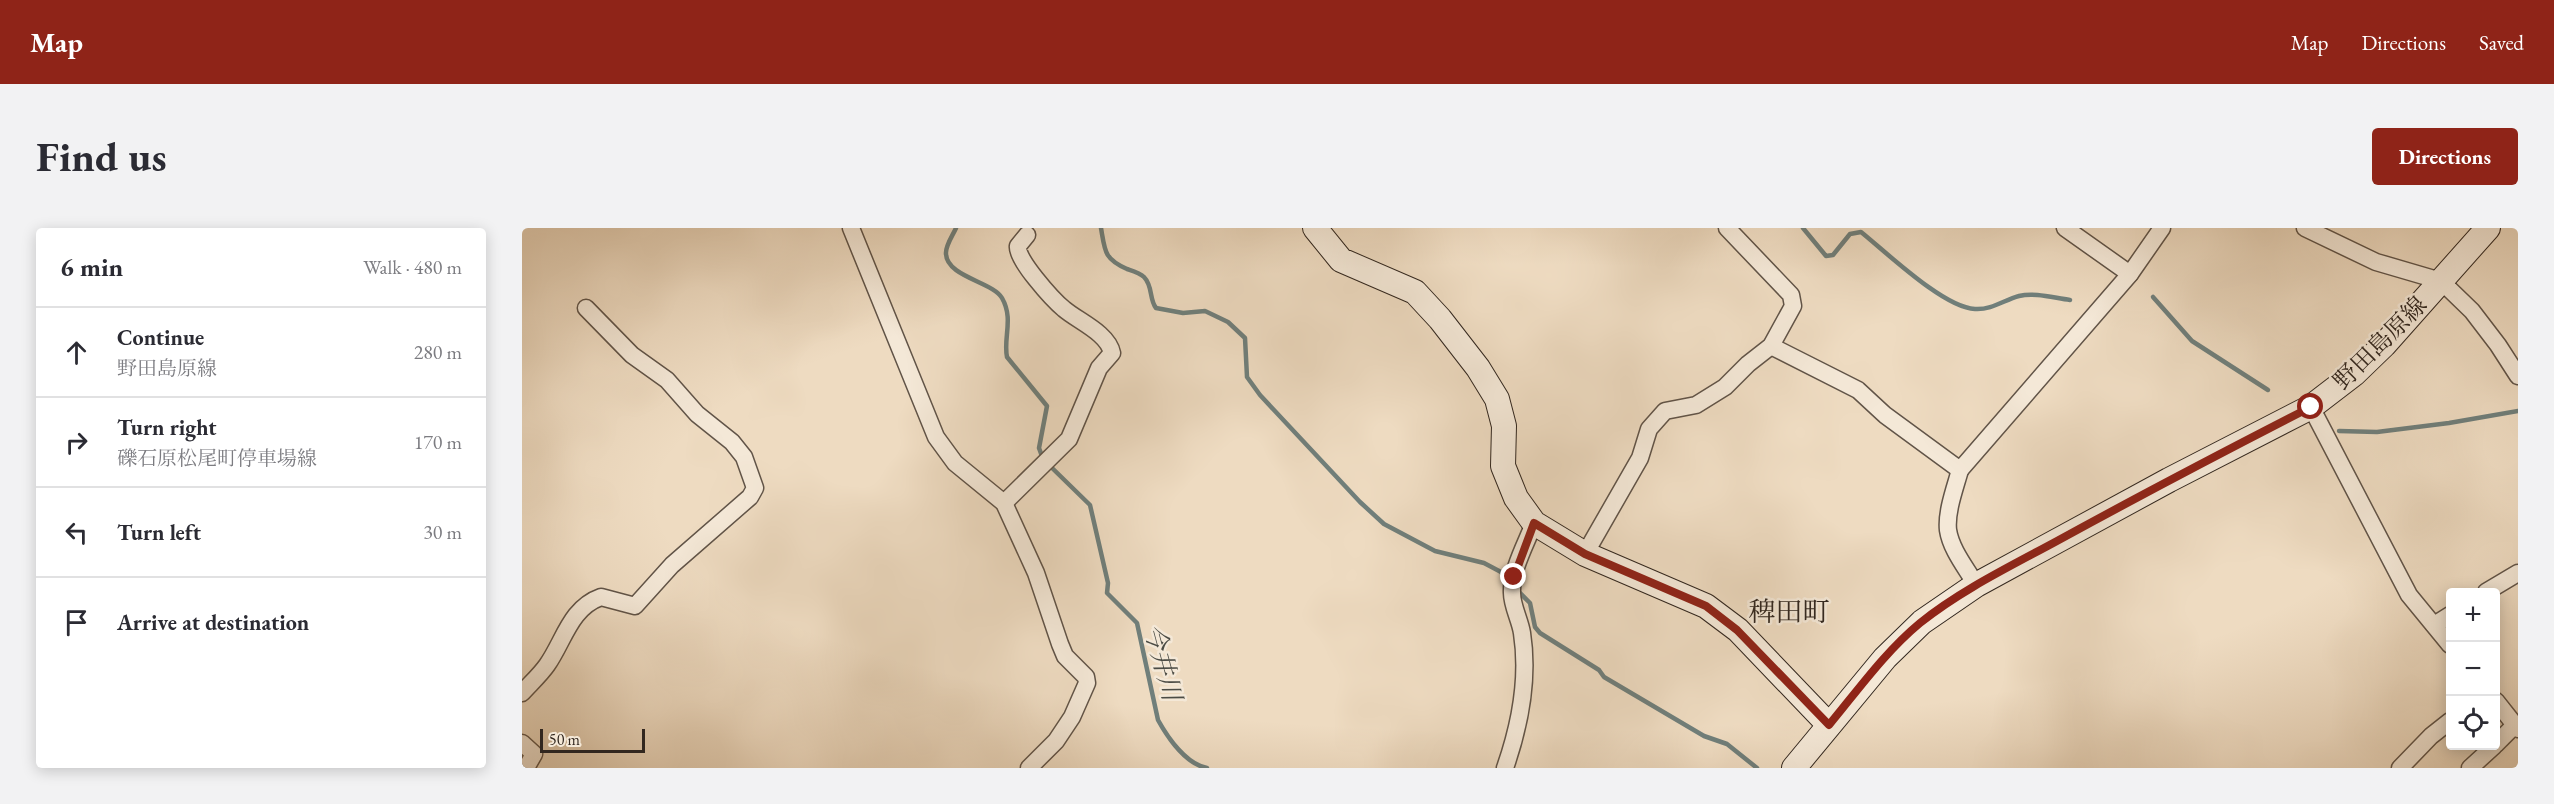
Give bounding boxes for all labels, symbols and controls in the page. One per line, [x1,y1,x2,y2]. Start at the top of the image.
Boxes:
text: Map [30,24,83,60]
text: Map [2291,29,2328,56]
text: Directions [2361,29,2446,56]
text: Saved [2479,29,2524,56]
button: Directions [2372,128,2518,185]
text: Find us [36,129,167,184]
text: 6 min [60,250,123,284]
text: Walk · 480 m [363,254,462,280]
street label: 野田島原線 [2326,289,2433,396]
text: Continue [117,323,204,352]
icon: ahead [60,336,93,369]
text: 280 m [414,339,462,365]
text: 野田島原線 [117,355,217,381]
route start [2297,393,2323,419]
text: Turn right [117,413,216,442]
icon: right [60,426,93,459]
text: 170 m [414,429,462,455]
text: 礫石原松尾町停車場線 [117,445,317,471]
icon: left [60,516,93,549]
text: Turn left [117,518,201,547]
text: 30 m [423,519,462,545]
route end [1500,563,1526,589]
map controls [2446,588,2500,750]
button: + [2446,588,2500,642]
district label: 稗田町 [1749,594,1830,629]
icon: arrive [60,606,93,639]
text: Arrive at destination [117,608,309,637]
water label: 今井川 [1136,620,1190,707]
button: − [2446,642,2500,696]
button: locate [2446,696,2500,750]
scale bar [540,726,645,754]
text: 50 m [549,729,580,750]

